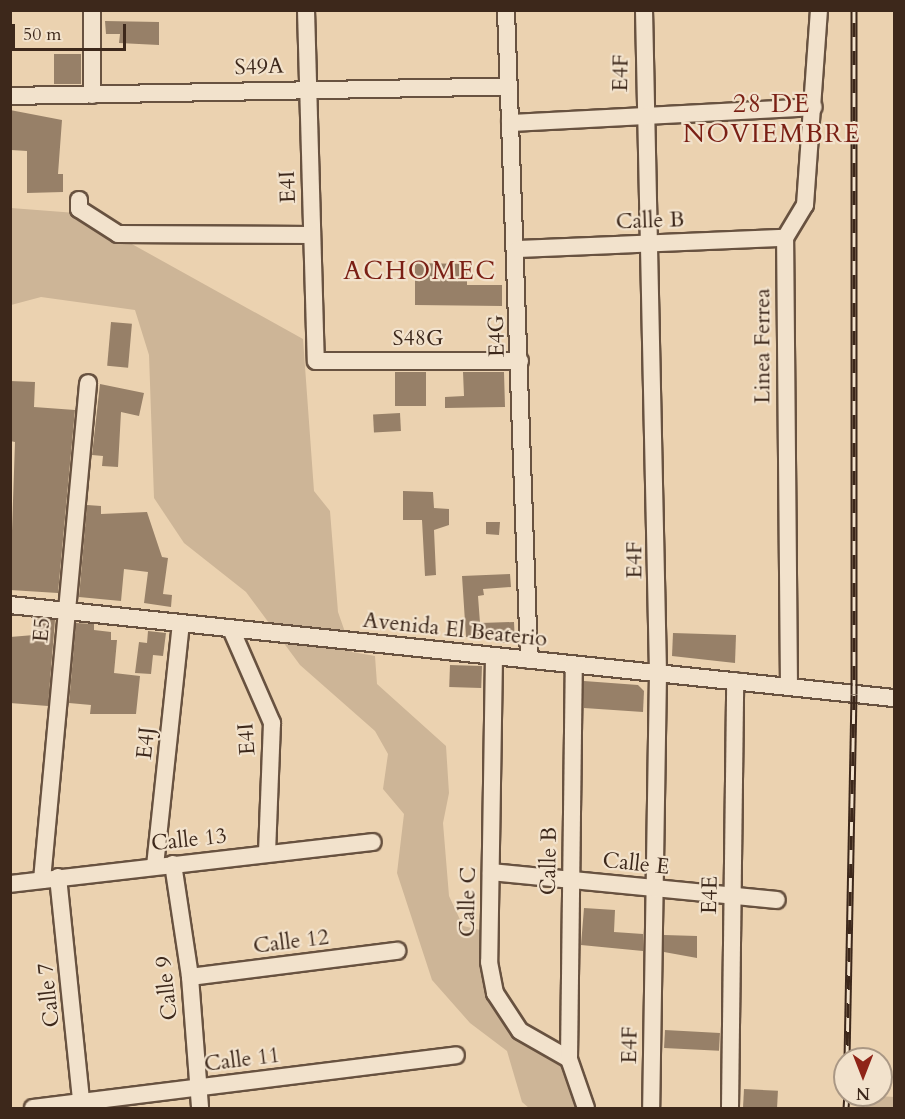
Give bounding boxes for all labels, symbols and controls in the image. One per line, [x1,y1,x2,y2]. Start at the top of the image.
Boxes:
scale bar [15,12,129,50]
text: 50 m [23,22,62,47]
street label: S49A [234,53,284,81]
street label: E4F [607,54,635,92]
district label: 28 DE NOVIEMBRE [683,88,861,150]
street label: E4I [274,170,302,204]
street label: Calle B [615,207,685,235]
district label: ACHOMEC [343,255,497,287]
street label: Linea Ferrea [750,288,776,404]
street label: E4G [483,315,511,357]
street label: S48G [393,326,443,352]
street label: E4F [622,541,648,579]
street label: Avenida El Beaterio [362,607,548,653]
street label: E5 [28,616,56,644]
street label: E4I [233,722,261,756]
street label: E4J [131,726,161,760]
street label: Calle 13 [150,823,228,857]
street label: Calle B [535,827,563,895]
street label: Calle E [601,847,671,881]
street label: Calle C [454,867,482,937]
street label: E4E [696,876,724,914]
street label: Calle 12 [252,924,330,960]
street label: Calle 9 [150,954,184,1022]
street label: Calle 7 [32,961,66,1029]
street label: E4F [616,1026,644,1064]
street label: Calle 11 [203,1042,281,1078]
north arrow [833,1047,893,1107]
text: N [856,1082,870,1104]

